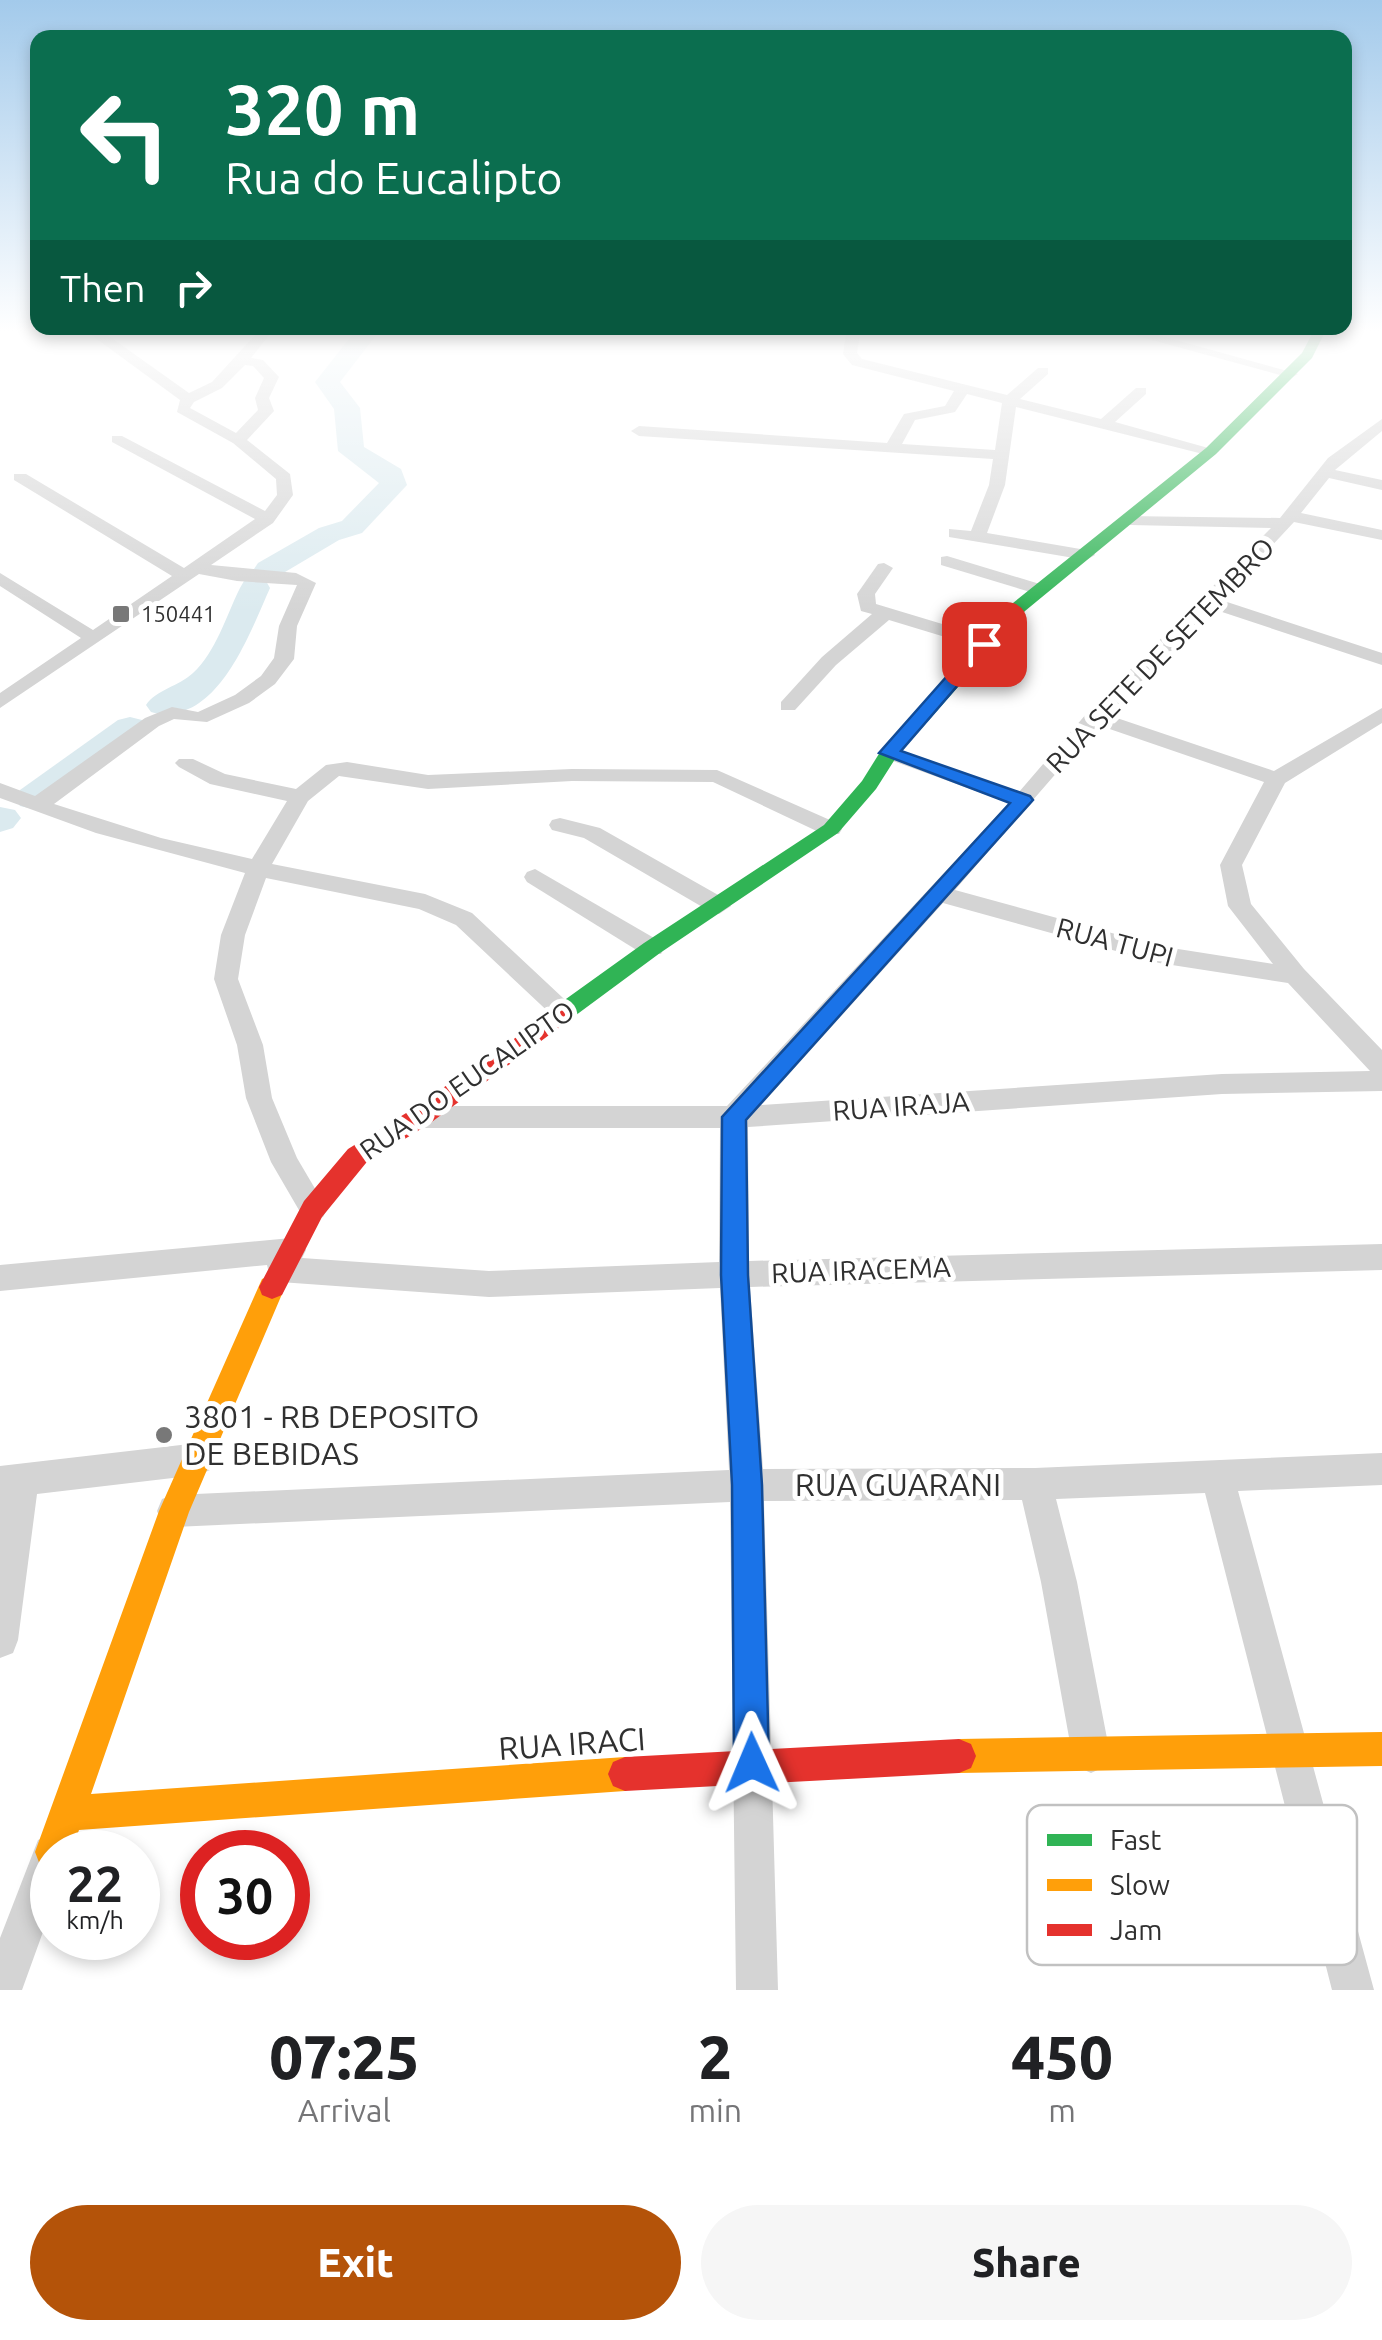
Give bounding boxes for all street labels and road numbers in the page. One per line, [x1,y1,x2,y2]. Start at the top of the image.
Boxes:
street label: RUA SETE DE SETEMBRO [1039,531,1280,778]
street label: RUA TUPI [1053,911,1177,972]
street label: RUA DO EUCALIPTO [354,994,580,1165]
street label: RUA IRAJA [831,1085,971,1126]
street label: RUA IRACEMA [771,1251,951,1288]
street label: RUA GUARANI [795,1466,1001,1502]
street label: RUA IRACI [497,1720,647,1766]

